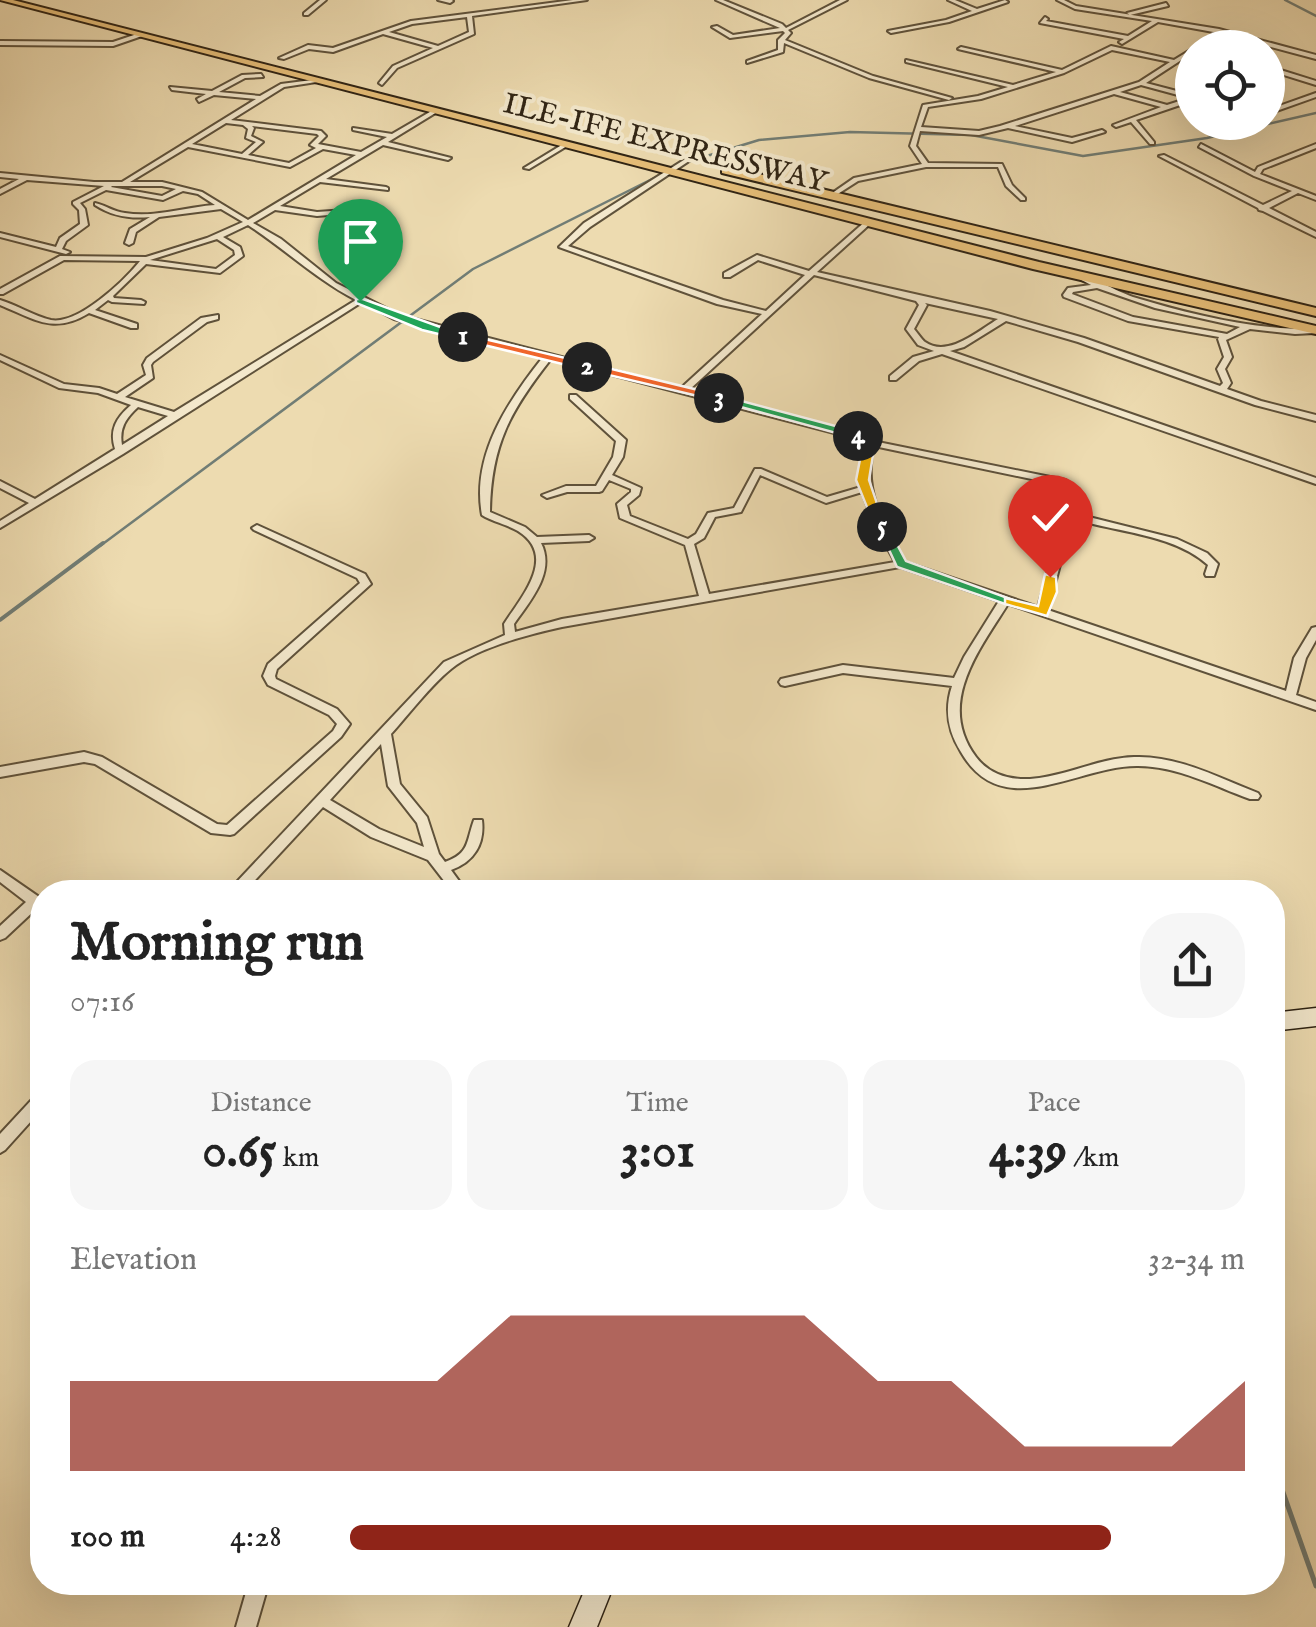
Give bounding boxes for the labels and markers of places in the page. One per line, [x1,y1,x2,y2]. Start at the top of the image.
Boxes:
pin [318,199,403,302]
pin: 1 [438,312,488,362]
pin: 2 [562,342,612,392]
pin: 3 [694,373,744,423]
pin: 4 [833,411,883,461]
pin [1008,475,1093,578]
pin: 5 [857,502,907,552]

